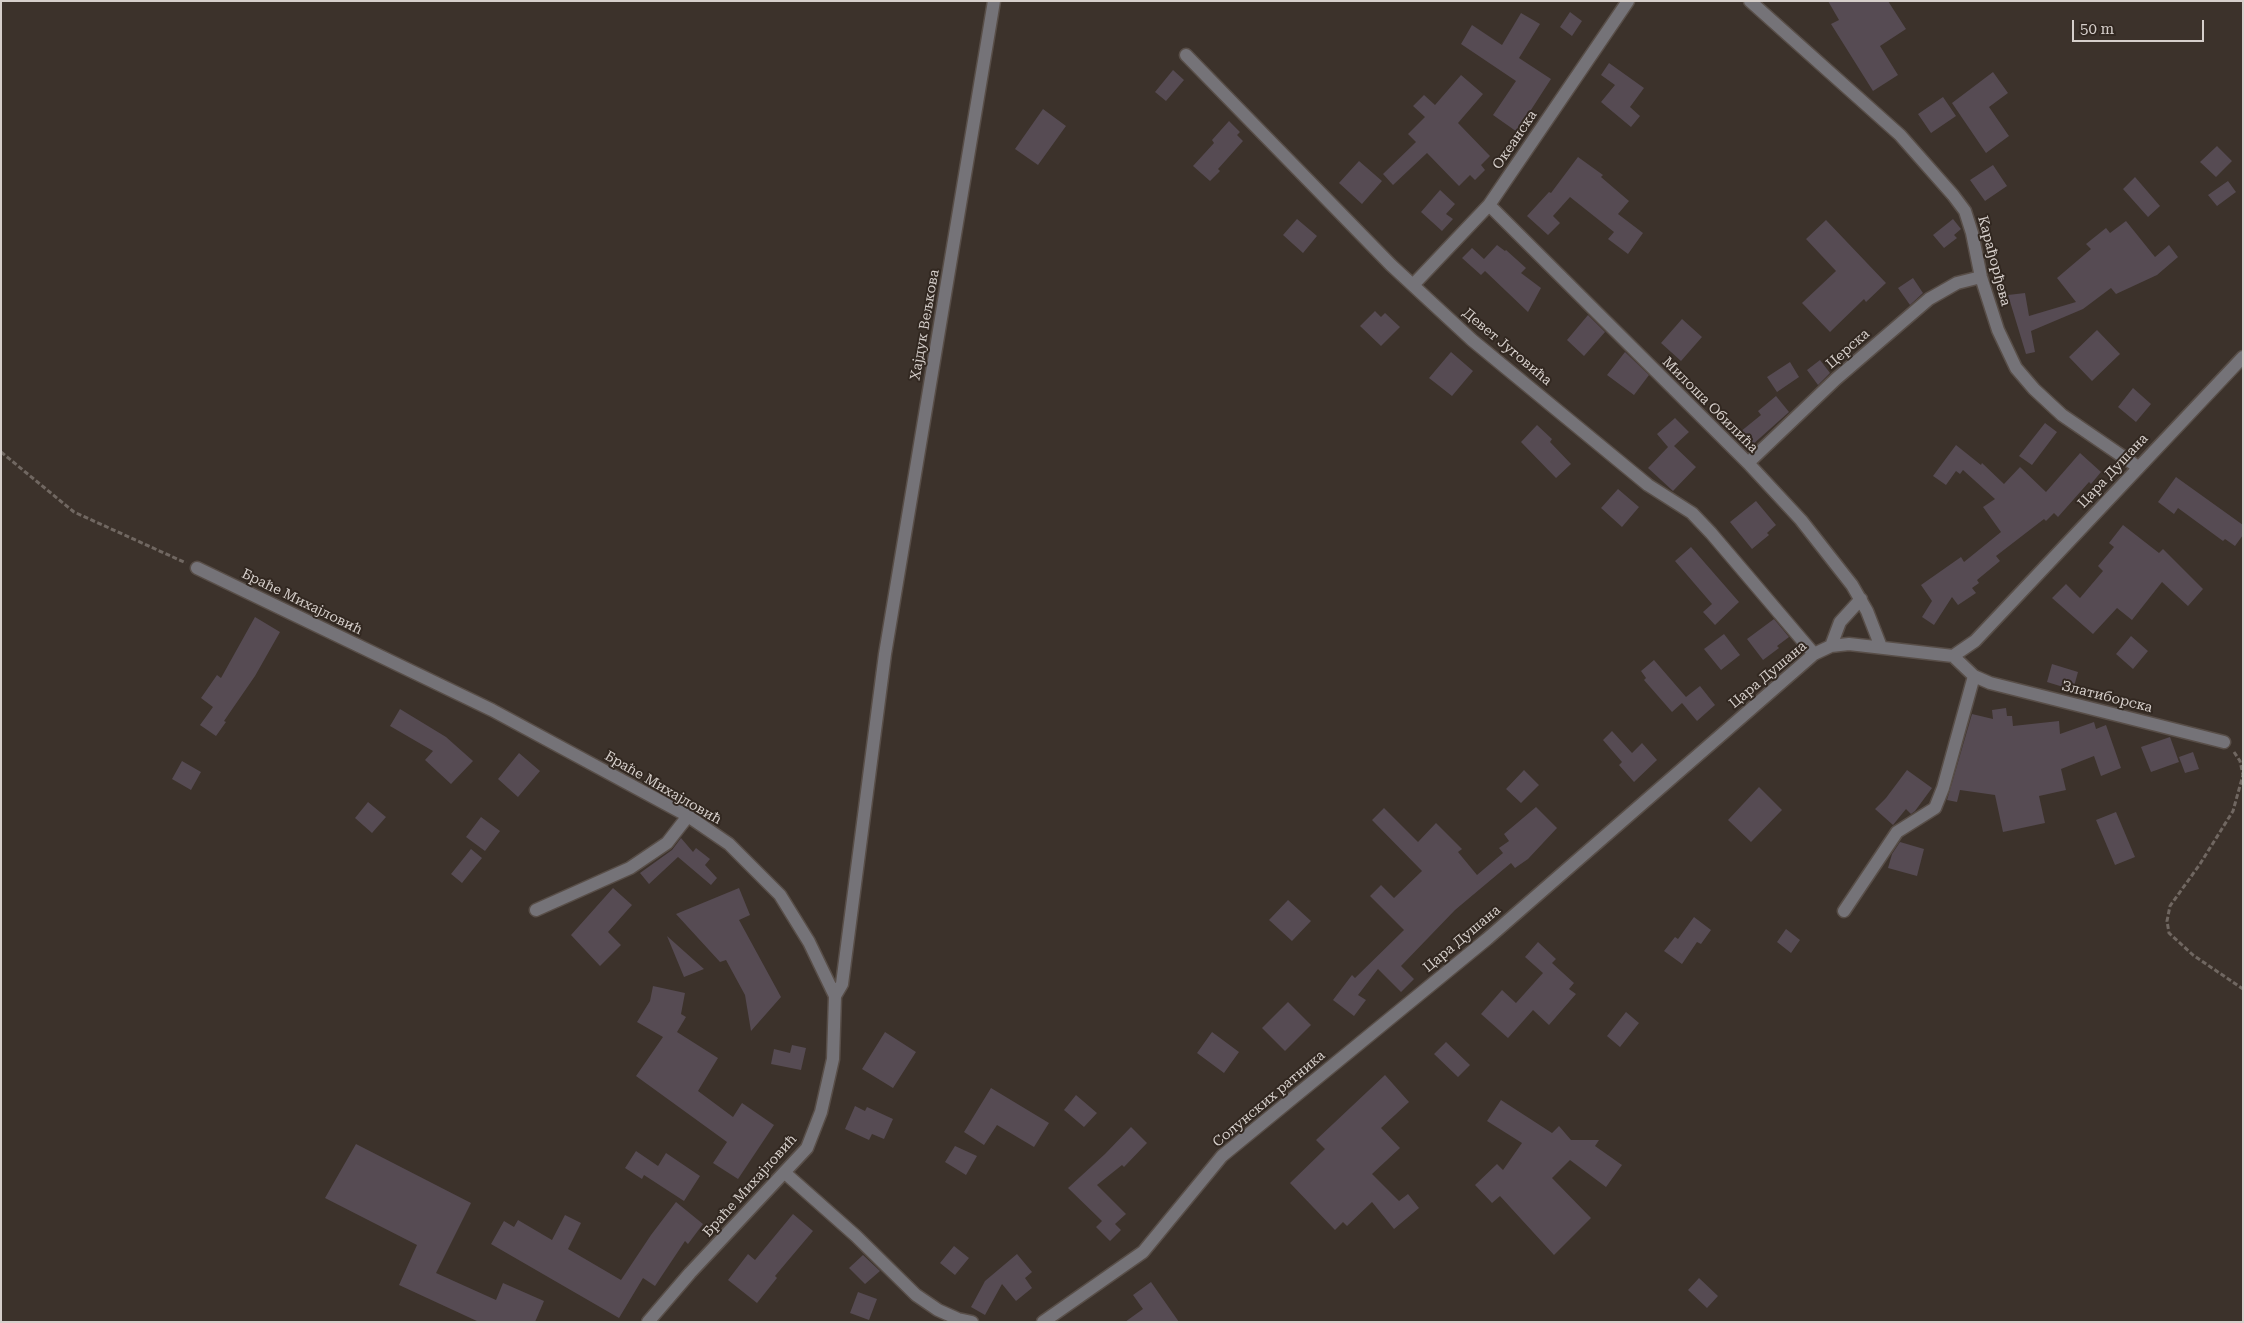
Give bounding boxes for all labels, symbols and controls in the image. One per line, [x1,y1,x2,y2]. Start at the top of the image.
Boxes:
scale bar [2074,10,2206,42]
text: 50 m [2080,20,2114,38]
street label: Океанска [1489,107,1541,173]
street label: Карађорђева [1974,214,2014,308]
street label: Хајдук Вељкова [907,268,943,382]
street label: Девет Југовића [1459,305,1555,389]
street label: Церска [1823,326,1873,372]
street label: Милоша Обилића [1659,354,1761,456]
street label: Цара Душана [2074,430,2152,512]
street label: Браће Михајловић [239,565,365,639]
street label: Цара Душана [1726,638,1810,712]
street label: Златиборска [2060,678,2154,716]
street label: Браће Михајловић [602,748,724,828]
street label: Цара Душана [1420,902,1504,976]
street label: Солунских ратника [1209,1047,1329,1151]
street label: Браће Михајловић [700,1131,800,1241]

